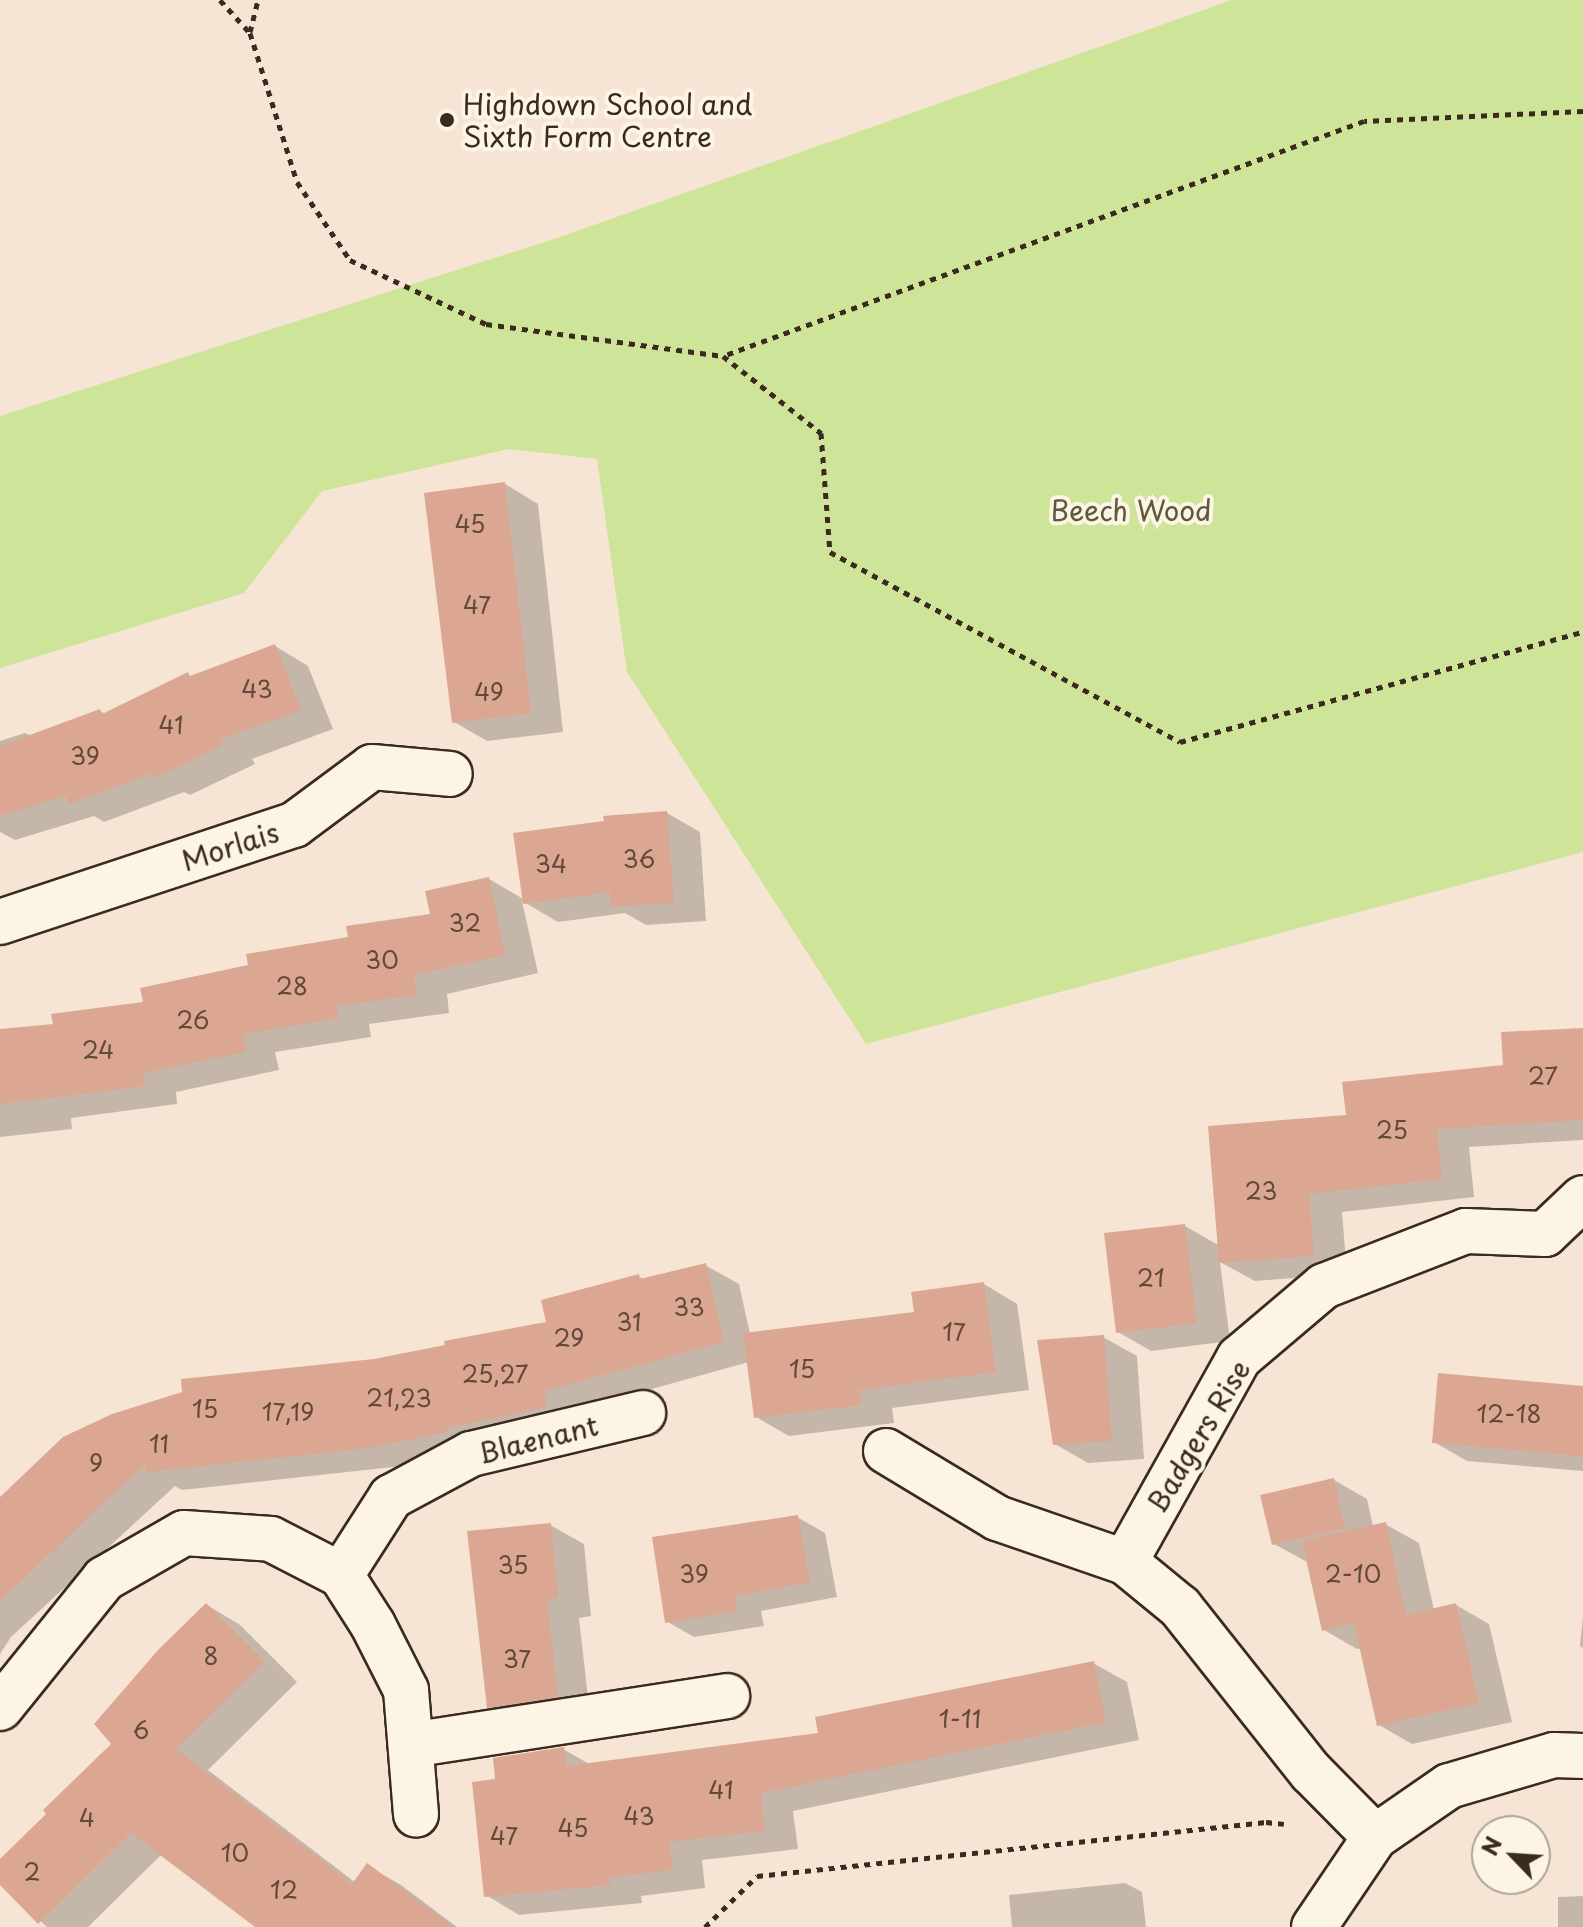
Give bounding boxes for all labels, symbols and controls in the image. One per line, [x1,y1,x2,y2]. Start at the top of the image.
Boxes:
place label: Highdown School and Sixth Form Centre [463,87,752,153]
marker: Highdown School and Sixth Form Centre [438,111,456,129]
park label: Beech Wood [1050,493,1212,527]
house number: 45 [455,510,485,538]
house number: 47 [463,591,491,619]
house number: 43 [241,675,273,703]
house number: 49 [474,678,504,706]
house number: 41 [158,711,184,739]
house number: 39 [70,742,100,770]
street label: Morlais [177,815,283,877]
house number: 36 [623,845,655,873]
house number: 34 [535,850,567,878]
house number: 32 [449,909,481,937]
house number: 30 [365,946,399,974]
house number: 28 [276,972,308,1000]
house number: 26 [177,1006,209,1034]
house number: 24 [82,1036,114,1064]
house number: 27 [1528,1062,1558,1090]
house number: 25 [1376,1116,1408,1144]
house number: 23 [1245,1177,1277,1205]
house number: 21 [1137,1264,1165,1292]
house number: 33 [673,1293,705,1321]
house number: 31 [616,1308,642,1336]
house number: 17 [942,1318,966,1346]
house number: 29 [554,1324,584,1352]
street label: Badgers Rise [1139,1353,1257,1519]
house number: 15 [789,1355,815,1383]
house number: 25,27 [462,1360,528,1388]
house number: 21,23 [366,1384,432,1412]
house number: 15 [192,1395,218,1423]
house number: 17,19 [262,1398,314,1426]
house number: 12-18 [1477,1400,1541,1428]
street label: Blaenant [475,1408,601,1470]
house number: 11 [149,1430,169,1458]
house number: 9 [89,1449,103,1477]
house number: 35 [498,1551,528,1579]
house number: 39 [679,1560,709,1588]
house number: 2-10 [1325,1560,1381,1588]
house number: 8 [204,1642,218,1670]
house number: 37 [503,1645,531,1673]
house number: 1-11 [939,1705,981,1733]
house number: 6 [133,1716,149,1744]
house number: 41 [708,1776,734,1804]
house number: 43 [623,1802,655,1830]
house number: 4 [79,1804,95,1832]
house number: 45 [558,1814,588,1842]
north arrow [1471,1815,1551,1895]
house number: 47 [490,1822,518,1850]
text: N [1472,1831,1509,1860]
house number: 10 [221,1839,249,1867]
house number: 2 [24,1858,40,1886]
house number: 12 [270,1876,298,1904]

